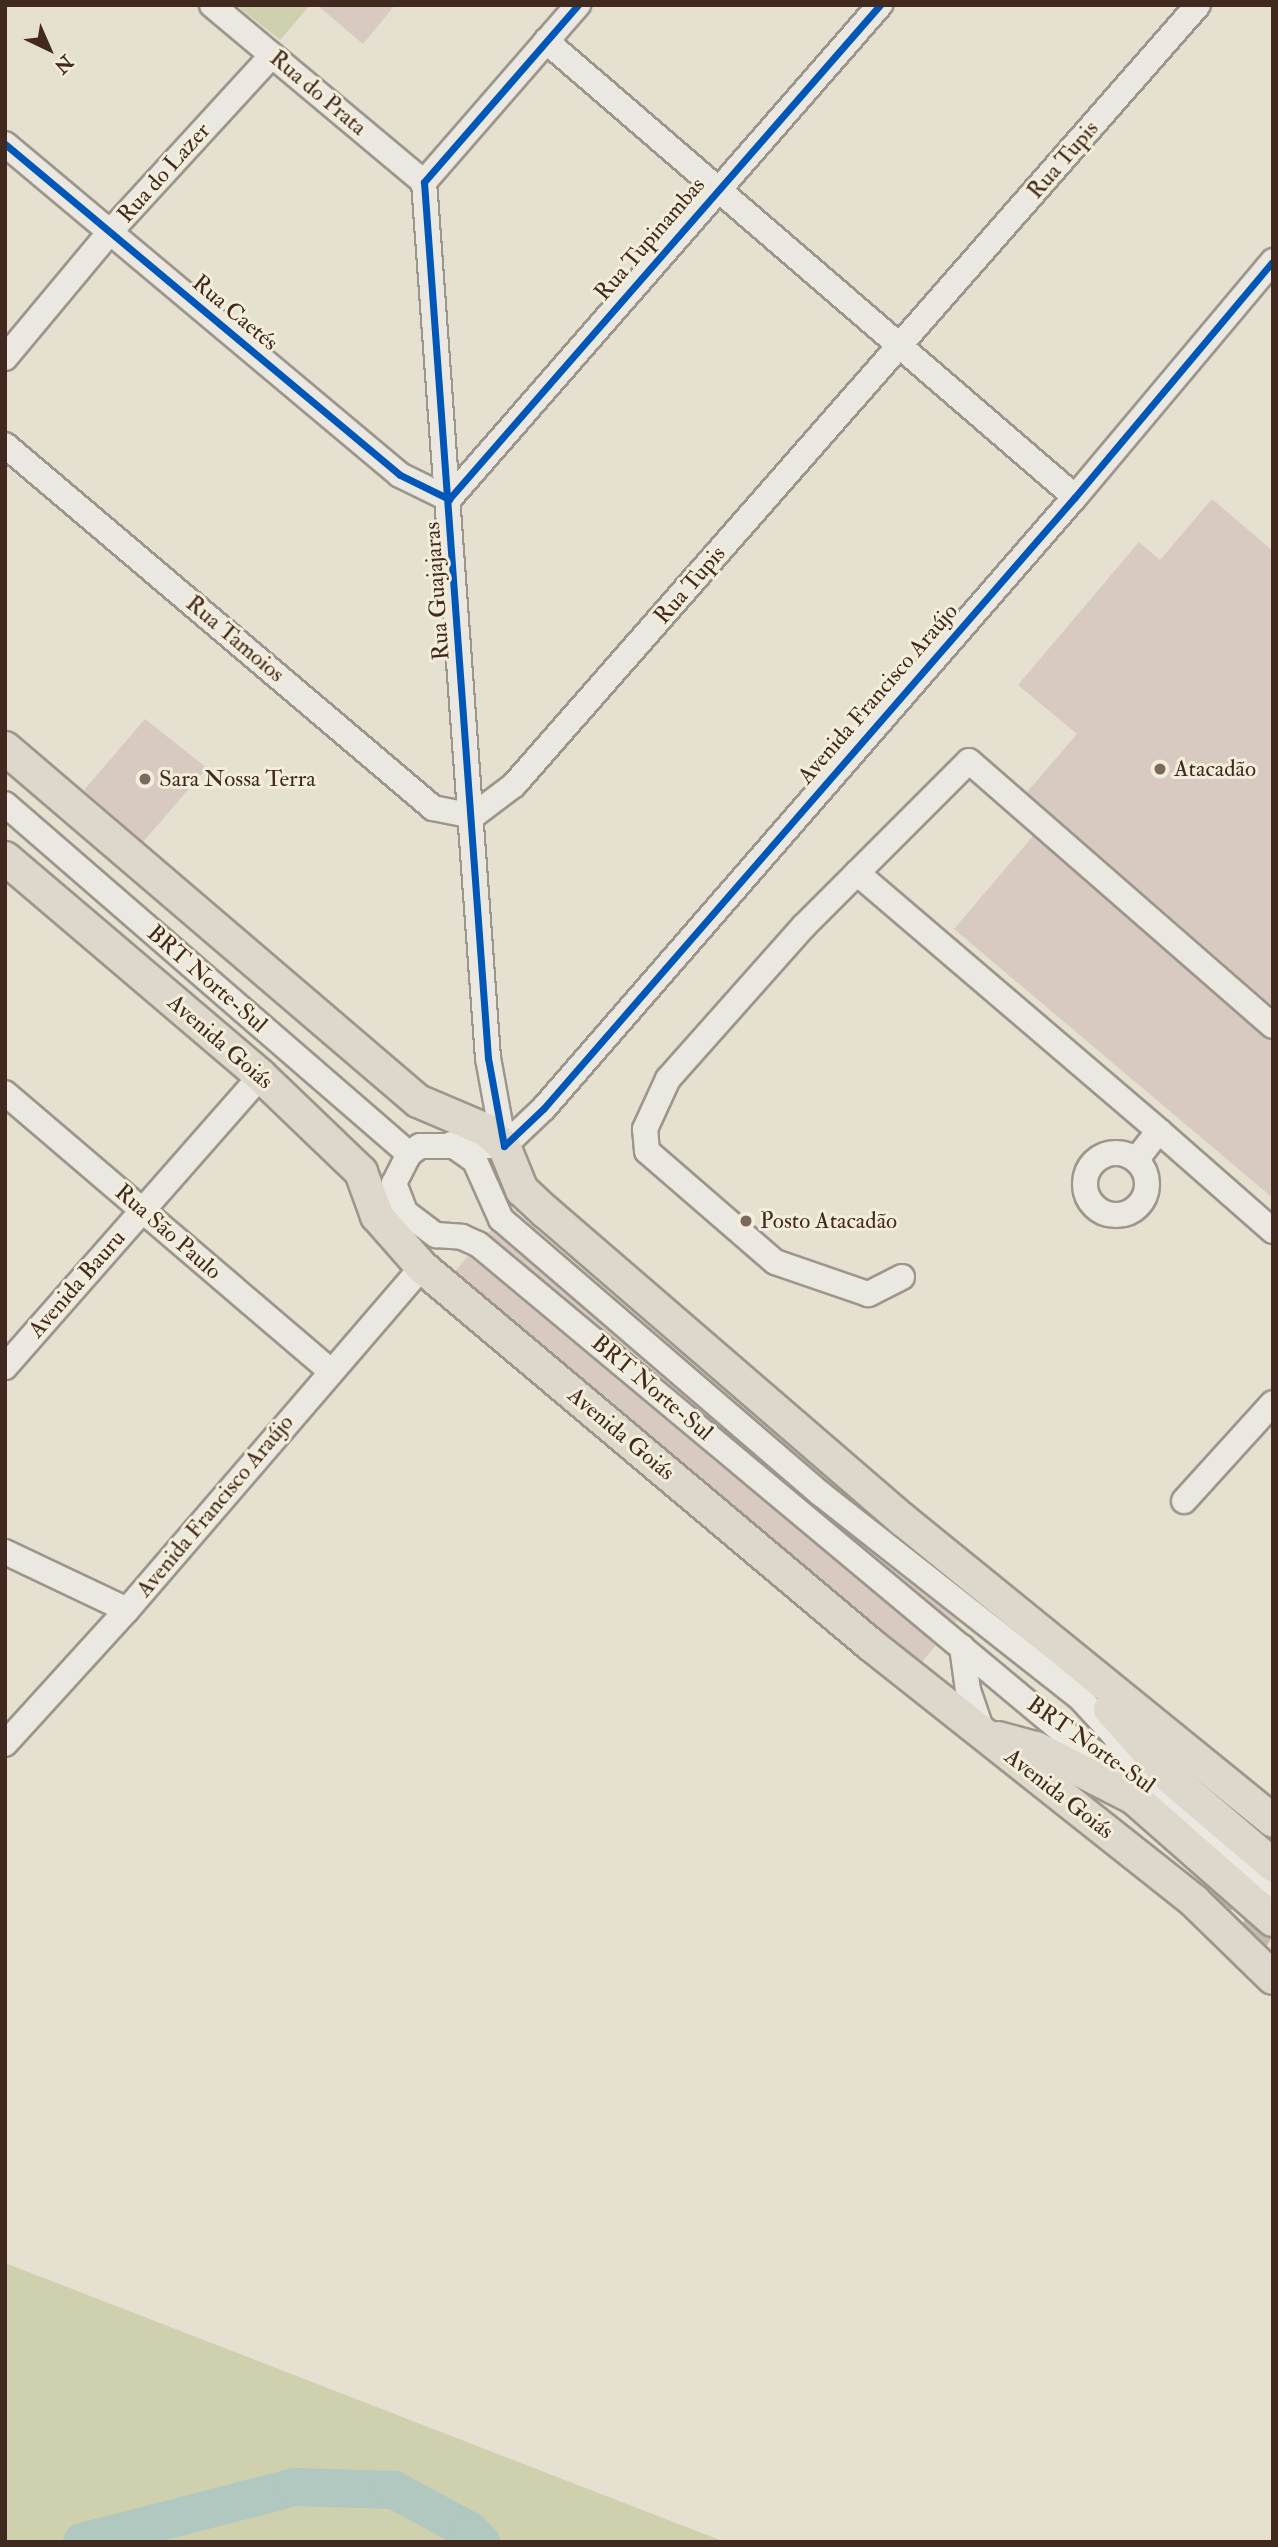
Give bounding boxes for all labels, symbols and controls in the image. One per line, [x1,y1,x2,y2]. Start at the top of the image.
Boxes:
north arrow [14,14,84,84]
street label: Rua do Prata [264,45,372,141]
text: N [49,50,78,79]
street label: Rua Tupis [1022,115,1104,205]
street label: Rua do Lazer [112,117,216,229]
street label: Rua Tupinambas [589,172,711,306]
street label: Rua Caetés [187,269,283,357]
street label: Rua Guajajaras [418,521,456,661]
street label: Rua Tupis [649,540,731,630]
street label: Rua Tamoios [180,590,290,688]
street label: Avenida Francisco Araújo [792,598,964,790]
place label: Atacadão [1174,755,1256,783]
marker: Atacadão [1152,761,1168,777]
place label: Sara Nossa Terra [159,765,316,793]
marker: Sara Nossa Terra [137,771,153,787]
street label: BRT Norte-Sul [141,919,273,1039]
street label: Avenida Goiás [162,989,278,1095]
street label: Rua São Paulo [109,1178,227,1286]
place label: Posto Atacadão [760,1207,897,1235]
marker: Posto Atacadão [738,1213,754,1229]
street label: Avenida Bauru [23,1224,131,1344]
street label: BRT Norte-Sul [586,1329,718,1447]
street label: Avenida Goiás [562,1381,680,1487]
street label: Avenida Francisco Araújo [131,1409,299,1603]
street label: BRT Norte-Sul [1022,1691,1160,1799]
street label: Avenida Goiás [999,1743,1119,1845]

